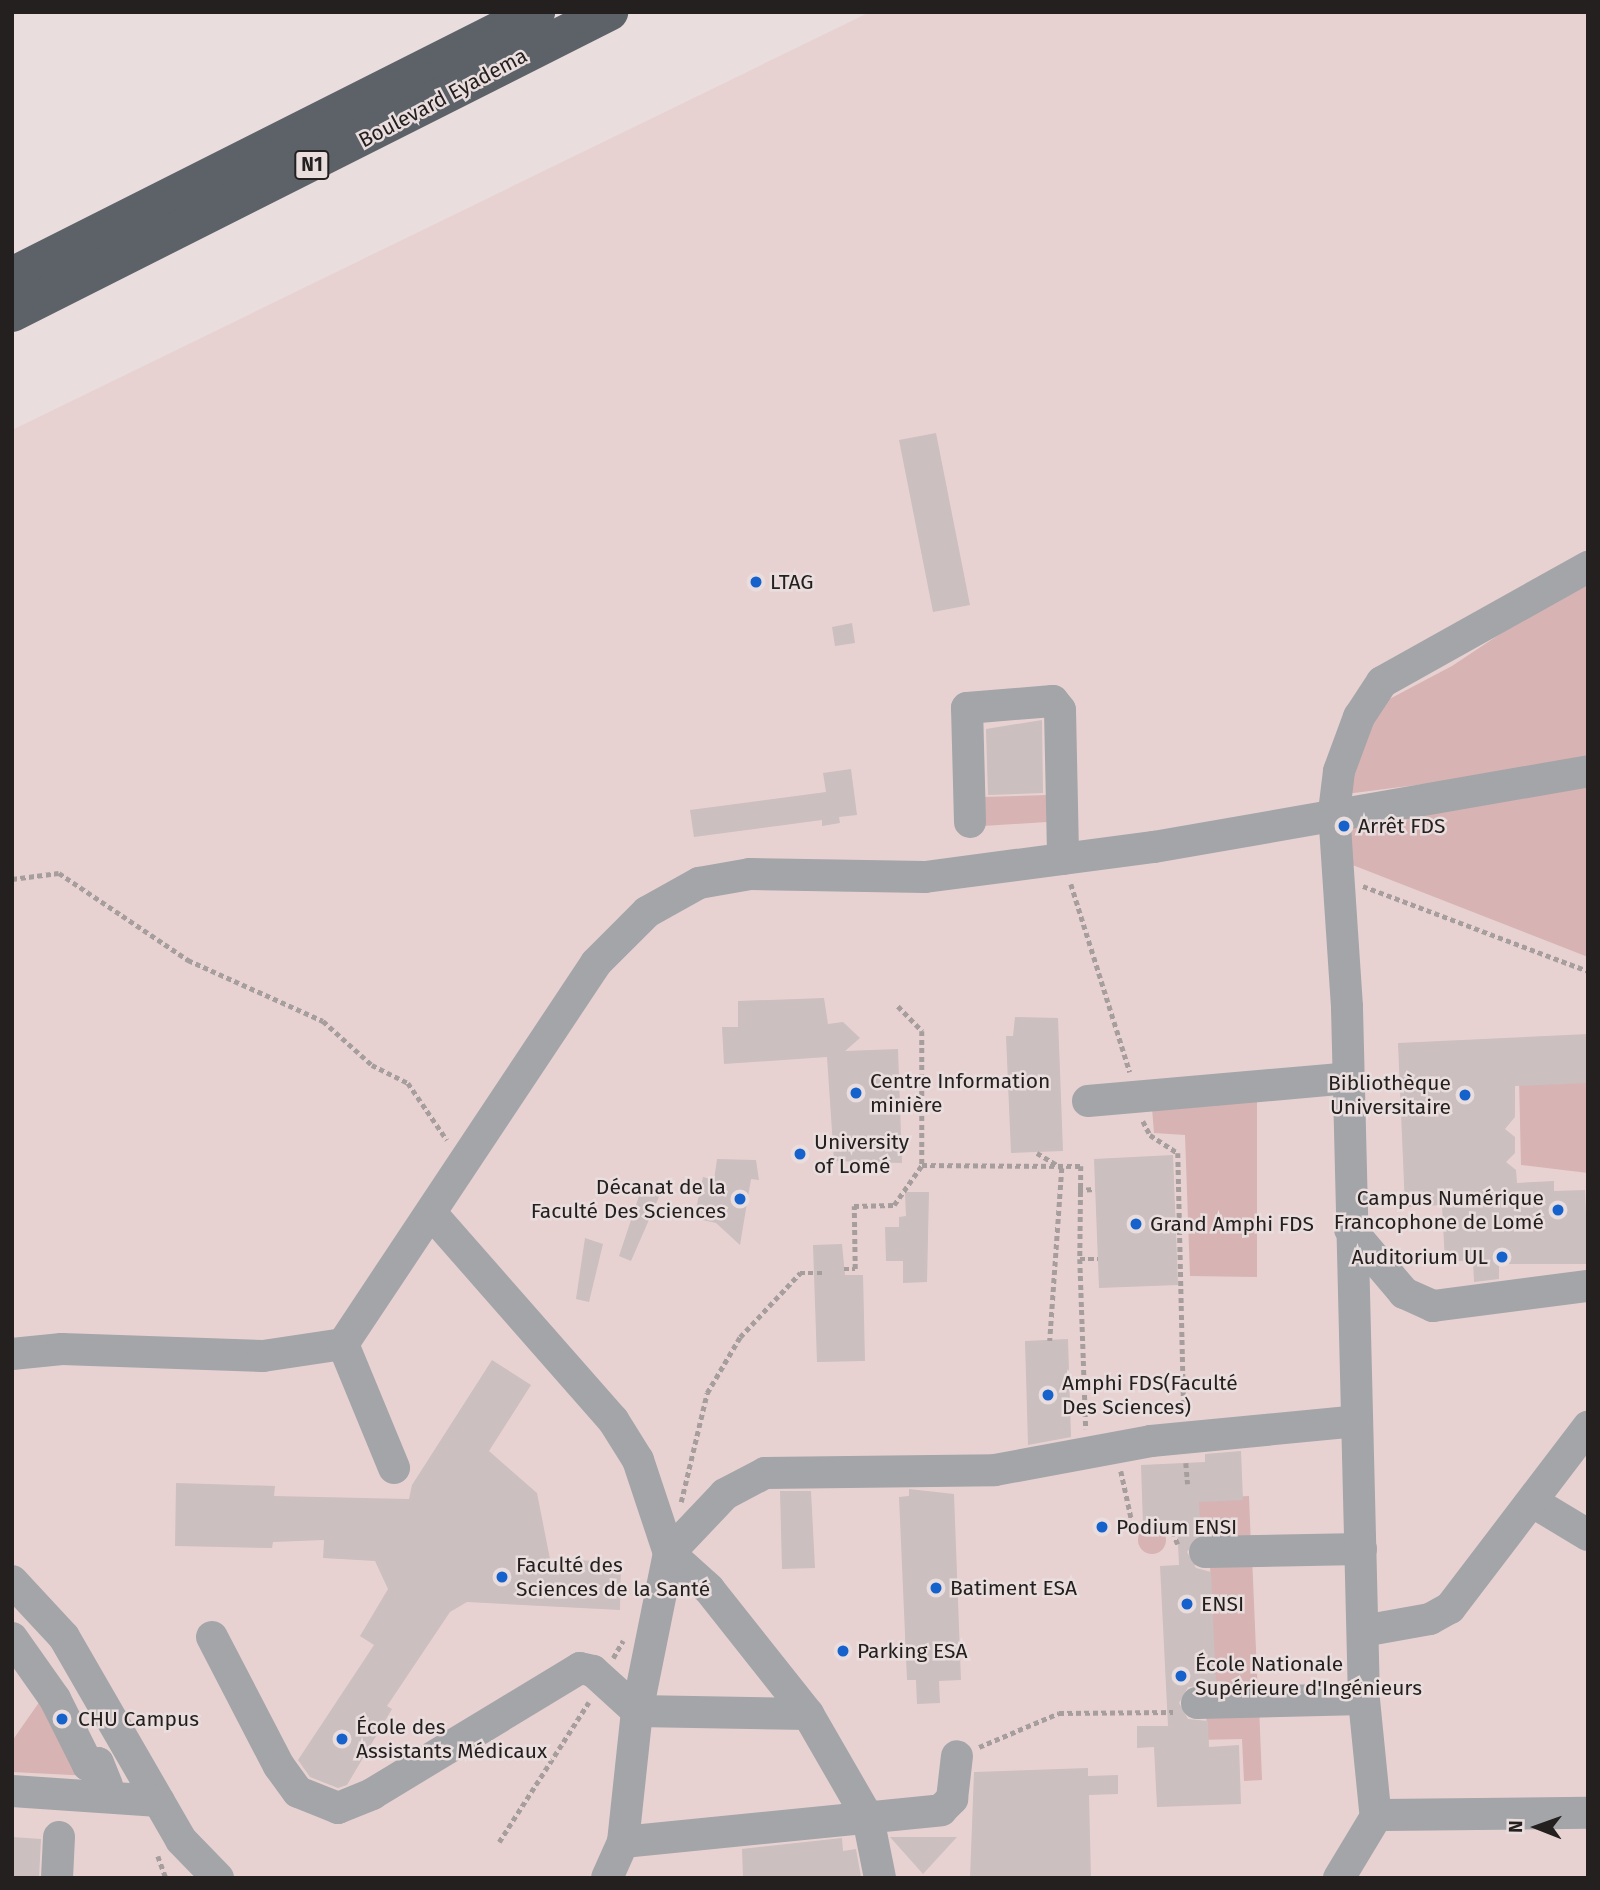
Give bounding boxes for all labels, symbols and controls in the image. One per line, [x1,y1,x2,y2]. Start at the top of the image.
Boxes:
street label: Boulevard Eyadema [354,43,532,153]
road number: N1 [293,150,331,181]
place label: LTAG [770,569,814,595]
marker: LTAG [748,574,764,590]
place label: Arrêt FDS [1358,813,1445,839]
marker: Arrêt FDS [1336,818,1352,834]
place label: Centre Information minière [870,1068,1050,1118]
place label: Bibliothèque Universitaire [1328,1070,1451,1120]
marker: Centre Information minière [848,1085,864,1101]
marker: Bibliothèque Universitaire [1457,1087,1473,1103]
place label: University of Lomé [814,1129,909,1179]
marker: University of Lomé [792,1146,808,1162]
place label: Décanat de la Faculté Des Sciences [531,1174,726,1224]
place label: Campus Numérique Francophone de Lomé [1334,1185,1544,1235]
marker: Décanat de la Faculté Des Sciences [732,1191,748,1207]
marker: Campus Numérique Francophone de Lomé [1550,1202,1566,1218]
place label: Grand Amphi FDS [1150,1211,1314,1237]
marker: Grand Amphi FDS [1128,1216,1144,1232]
place label: Auditorium UL [1352,1244,1488,1270]
marker: Auditorium UL [1494,1249,1510,1265]
place label: Amphi FDS(Faculté Des Sciences) [1062,1370,1238,1420]
marker: Amphi FDS(Faculté Des Sciences) [1040,1387,1056,1403]
place label: Podium ENSI [1116,1514,1237,1540]
marker: Podium ENSI [1094,1519,1110,1535]
place label: Faculté des Sciences de la Santé [516,1552,710,1602]
marker: Faculté des Sciences de la Santé [494,1569,510,1585]
place label: Batiment ESA [950,1575,1077,1601]
marker: Batiment ESA [928,1580,944,1596]
place label: ENSI [1201,1591,1244,1617]
marker: ENSI [1179,1596,1195,1612]
place label: Parking ESA [857,1638,967,1664]
marker: Parking ESA [835,1643,851,1659]
place label: École Nationale Supérieure d'Ingénieurs [1195,1651,1422,1701]
marker: École Nationale Supérieure d'Ingénieurs [1173,1668,1189,1684]
place label: CHU Campus [78,1706,199,1732]
marker: CHU Campus [52,1709,72,1729]
place label: École des Assistants Médicaux [356,1714,547,1764]
marker: École des Assistants Médicaux [334,1731,350,1747]
north arrow [1502,1792,1572,1862]
text: N [1504,1820,1527,1833]

